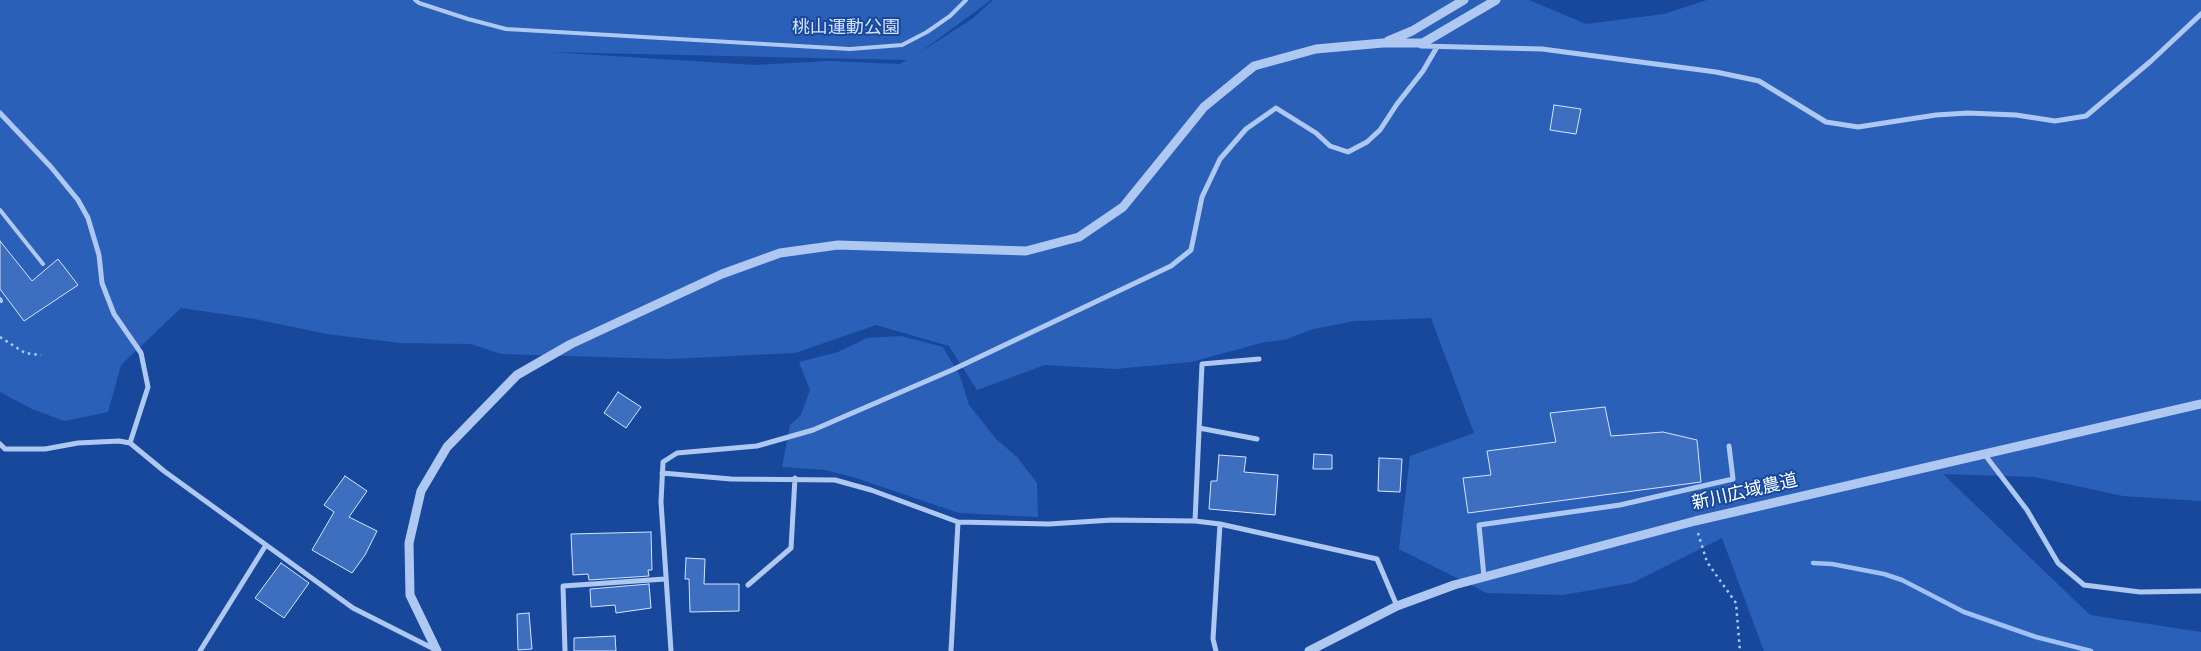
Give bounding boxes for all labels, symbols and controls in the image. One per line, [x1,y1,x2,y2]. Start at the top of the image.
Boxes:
park label: 桃山運動公園 [792,18,900,40]
street label: 新川広域農道 [1690,470,1800,516]

